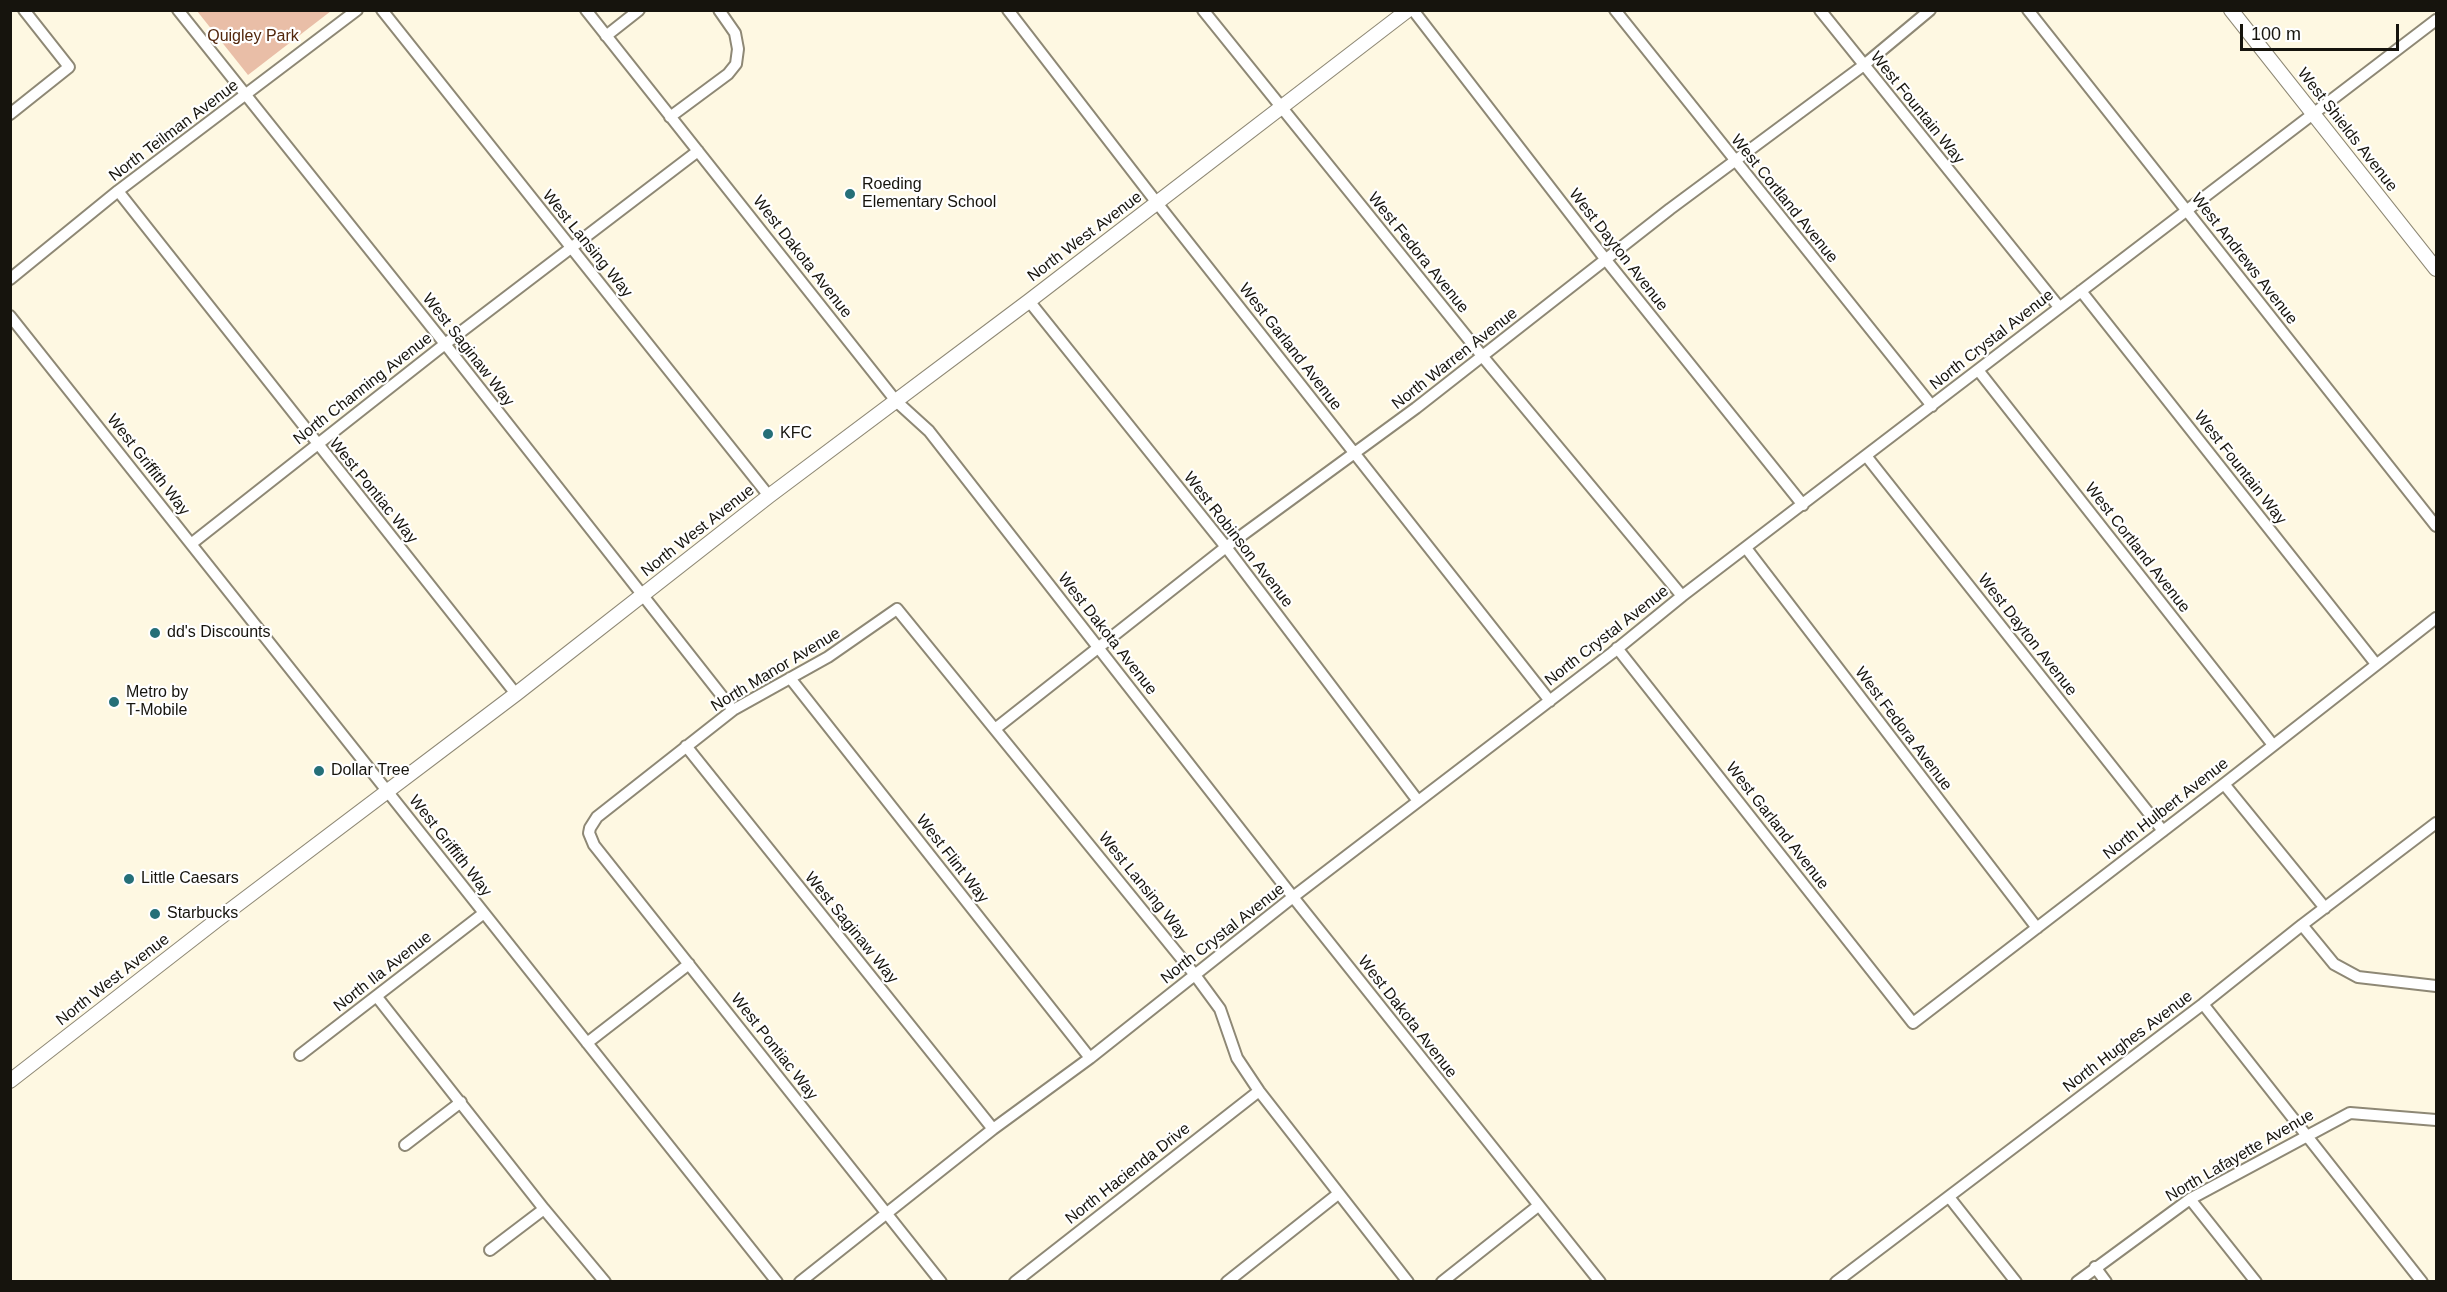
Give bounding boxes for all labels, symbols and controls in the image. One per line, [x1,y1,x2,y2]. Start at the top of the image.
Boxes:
scale bar [2243,12,2402,50]
text: 100 m [2251,24,2301,44]
park label: Quigley Park [207,27,299,47]
street label: West Fountain Way [1866,48,1968,168]
street label: West Shields Avenue [2293,64,2401,196]
street label: North Teilman Avenue [105,76,243,186]
street label: West Cortland Avenue [1726,131,1842,267]
place label: Roeding Elementary School [862,175,996,213]
street label: West Dayton Avenue [1564,185,1672,315]
street label: West Lansing Way [538,186,636,302]
marker: Roeding Elementary School [843,187,857,201]
street label: North West Avenue [1024,188,1146,286]
street label: West Fedora Avenue [1363,189,1473,317]
street label: West Andrews Avenue [2187,190,2301,328]
street label: West Dakota Avenue [748,192,856,322]
street label: West Garland Avenue [1234,280,1346,414]
street label: North Crystal Avenue [1926,286,2058,394]
street label: West Saginaw Way [418,290,518,410]
street label: North Warren Avenue [1388,304,1522,414]
street label: North Channing Avenue [290,329,436,449]
street label: West Fountain Way [2190,407,2290,529]
street label: West Griffith Way [102,411,194,519]
place label: KFC [780,424,812,444]
marker: KFC [761,427,775,441]
street label: West Pontiac Way [325,435,421,547]
street label: West Robinson Avenue [1179,468,1297,612]
street label: West Cortland Avenue [2080,479,2194,617]
street label: North West Avenue [638,481,758,581]
street label: West Dakota Avenue [1053,569,1161,699]
street label: West Dayton Avenue [1973,570,2081,700]
street label: North Crystal Avenue [1541,582,1673,690]
place label: dd's Discounts [167,623,271,643]
street label: North Manor Avenue [708,624,844,716]
marker: dd's Discounts [148,626,162,640]
street label: West Fedora Avenue [1850,663,1956,795]
place label: Metro by T-Mobile [126,683,188,721]
marker: Metro by T-Mobile [107,695,121,709]
street label: North Hulbert Avenue [2100,754,2232,864]
street label: West Garland Avenue [1721,759,1833,893]
place label: Dollar Tree [331,761,410,781]
marker: Dollar Tree [312,764,326,778]
street label: West Griffith Way [404,792,496,900]
street label: West Flint Way [912,811,992,907]
street label: West Lansing Way [1094,828,1192,944]
street label: West Saginaw Way [800,868,902,988]
place label: Little Caesars [141,869,239,889]
marker: Little Caesars [122,872,136,886]
street label: North Crystal Avenue [1157,880,1289,988]
place label: Starbucks [167,904,238,924]
marker: Starbucks [148,907,162,921]
street label: North Ila Avenue [330,928,436,1016]
street label: North West Avenue [53,930,173,1030]
street label: West Dakota Avenue [1353,952,1461,1082]
street label: North Hughes Avenue [2059,987,2197,1097]
street label: West Pontiac Way [726,990,822,1104]
street label: North Lafayette Avenue [2163,1106,2317,1206]
street label: North Hacienda Drive [1062,1119,1194,1229]

